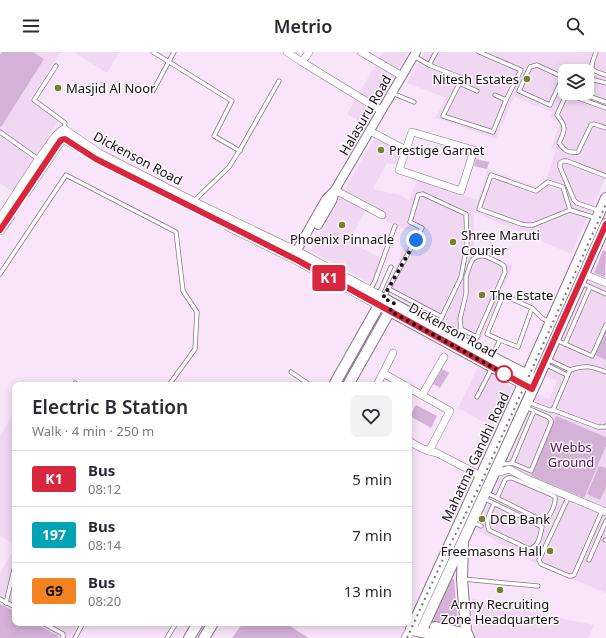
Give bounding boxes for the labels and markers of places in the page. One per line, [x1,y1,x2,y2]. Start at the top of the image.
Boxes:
place label: Nitesh Estates [432,70,519,88]
marker: Nitesh Estates [522,74,532,84]
place label: Masjid Al Noor [66,79,156,97]
marker: Masjid Al Noor [53,83,63,93]
place label: Prestige Garnet [389,141,485,159]
marker: Prestige Garnet [376,145,386,155]
marker: Phoenix Pinnacle [337,220,347,230]
place label: Shree Maruti Courier [461,226,540,259]
place label: Phoenix Pinnacle [290,230,394,248]
marker: Shree Maruti Courier [448,237,458,247]
place label: The Estate [490,286,553,304]
marker: The Estate [477,290,487,300]
unlabelled marker [495,365,513,383]
place label: DCB Bank [490,510,550,528]
marker: DCB Bank [477,514,487,524]
place label: Freemasons Hall [441,542,542,560]
marker: Freemasons Hall [545,546,555,556]
marker: Army Recruiting Zone Headquarters [495,585,505,595]
place label: Army Recruiting Zone Headquarters [441,595,559,628]

